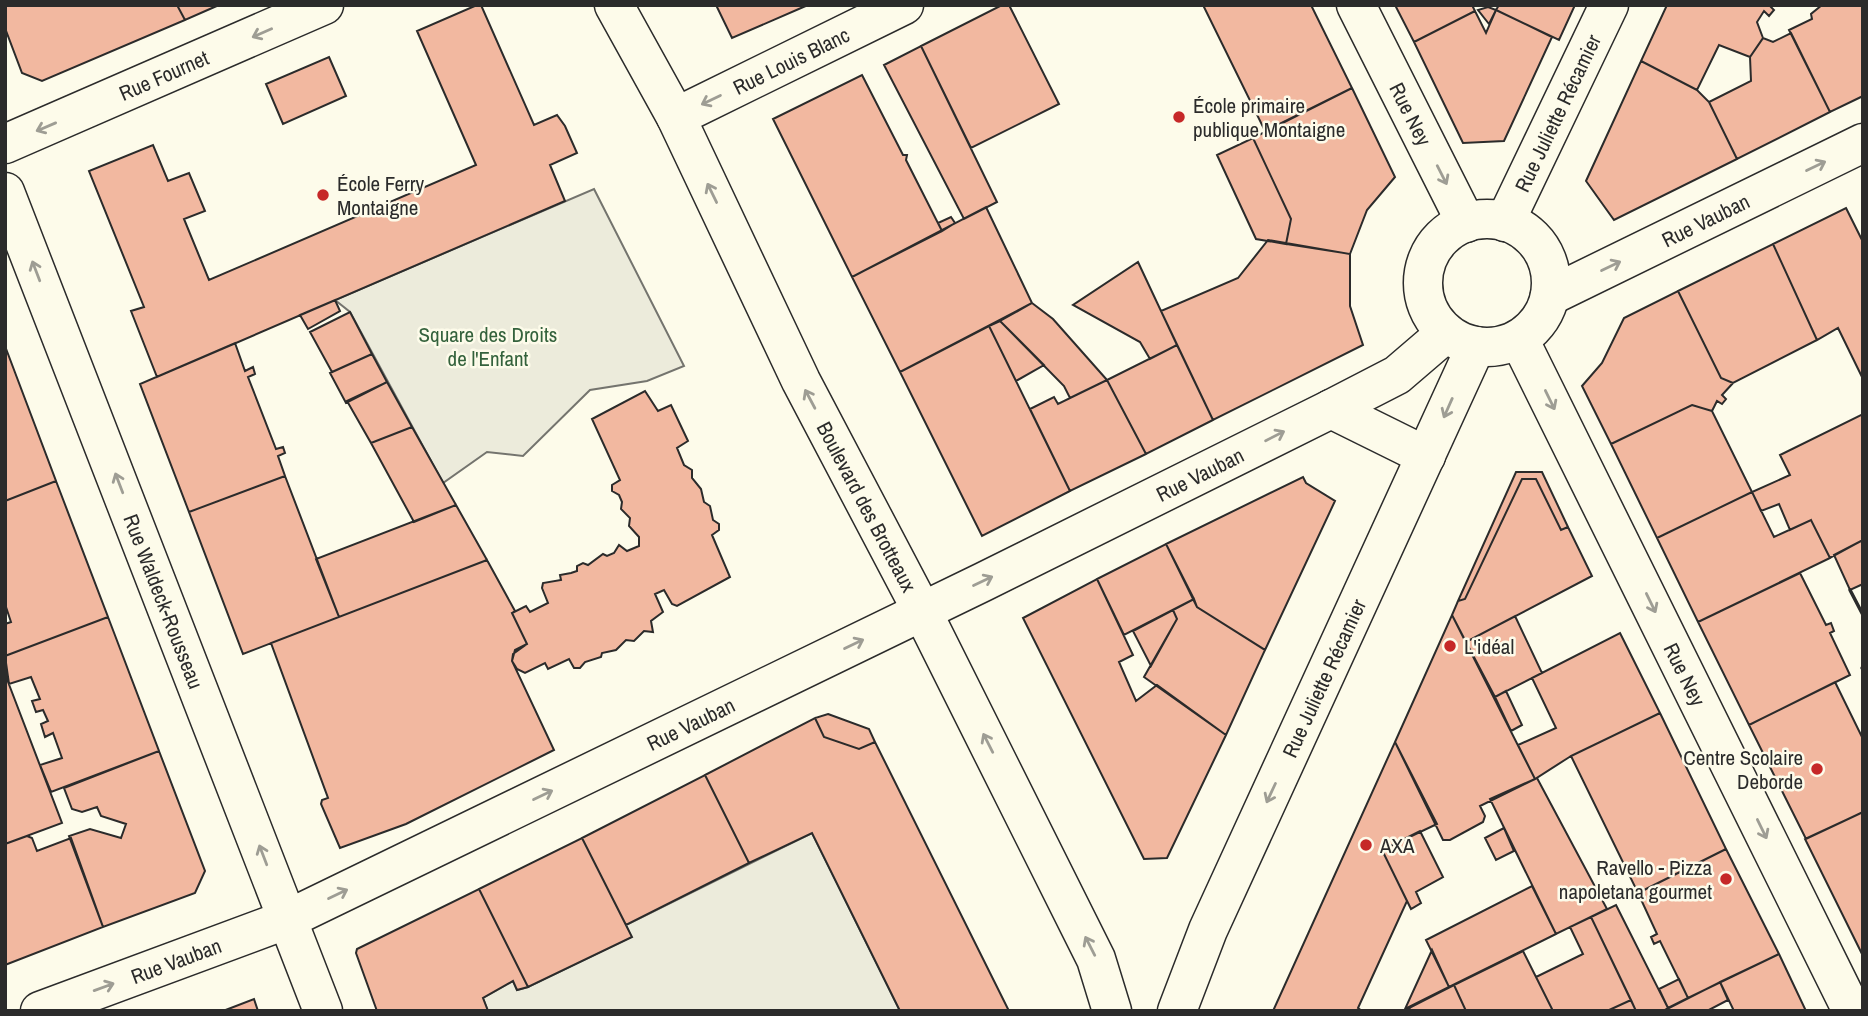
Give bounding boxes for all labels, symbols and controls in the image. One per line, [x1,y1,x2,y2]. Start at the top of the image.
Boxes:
street label: Rue Louis Blanc [728,20,854,101]
one-way arrow [251,27,273,40]
street label: Rue Juliette Récamier [1507,29,1608,196]
street label: Rue Fournet [114,43,213,107]
street label: Rue Ney [1383,77,1439,151]
place label: École primaire publique Montaigne [1193,91,1345,144]
one-way arrow [701,93,722,107]
marker: École primaire publique Montaigne [1171,109,1187,125]
one-way arrow [36,121,57,134]
one-way arrow [1805,159,1826,172]
one-way arrow [1436,164,1450,185]
place label: École Ferry Montaigne [337,169,425,222]
one-way arrow [705,183,718,205]
street label: Rue Vauban [1657,186,1754,254]
marker: École Ferry Montaigne [315,187,331,203]
one-way arrow [1600,258,1621,272]
one-way arrow [29,261,42,283]
park label: Square des Droits de l'Enfant [419,320,557,373]
one-way arrow [803,389,816,410]
one-way arrow [1543,389,1557,410]
one-way arrow [1441,398,1454,419]
street label: Boulevard des Brotteaux [810,416,924,597]
one-way arrow [1264,429,1285,443]
street label: Rue Vauban [1151,440,1249,508]
one-way arrow [111,473,124,495]
street label: Rue Waldeck-Rousseau [117,510,211,693]
one-way arrow [972,574,993,588]
one-way arrow [1644,593,1658,613]
street label: Rue Juliette Récamier [1275,594,1373,762]
place label: L'idéal [1464,632,1514,661]
one-way arrow [843,637,864,651]
marker: L'idéal [1442,638,1458,654]
street label: Rue Ney [1657,638,1713,711]
street label: Rue Vauban [642,690,739,757]
one-way arrow [980,733,994,754]
place label: Centre Scolaire Deborde [1683,743,1803,796]
marker: Centre Scolaire Deborde [1809,761,1825,777]
one-way arrow [1264,782,1277,803]
one-way arrow [532,787,553,801]
one-way arrow [1756,818,1770,839]
place label: AXA [1379,831,1415,860]
marker: AXA [1358,837,1374,853]
one-way arrow [256,845,269,867]
place label: Ravello - Pizza napoletana gourmet [1559,853,1712,906]
marker: Ravello - Pizza napoletana gourmet [1718,871,1734,887]
one-way arrow [327,887,348,901]
street label: Rue Vauban [127,931,225,991]
one-way arrow [1082,936,1096,957]
one-way arrow [93,980,115,992]

